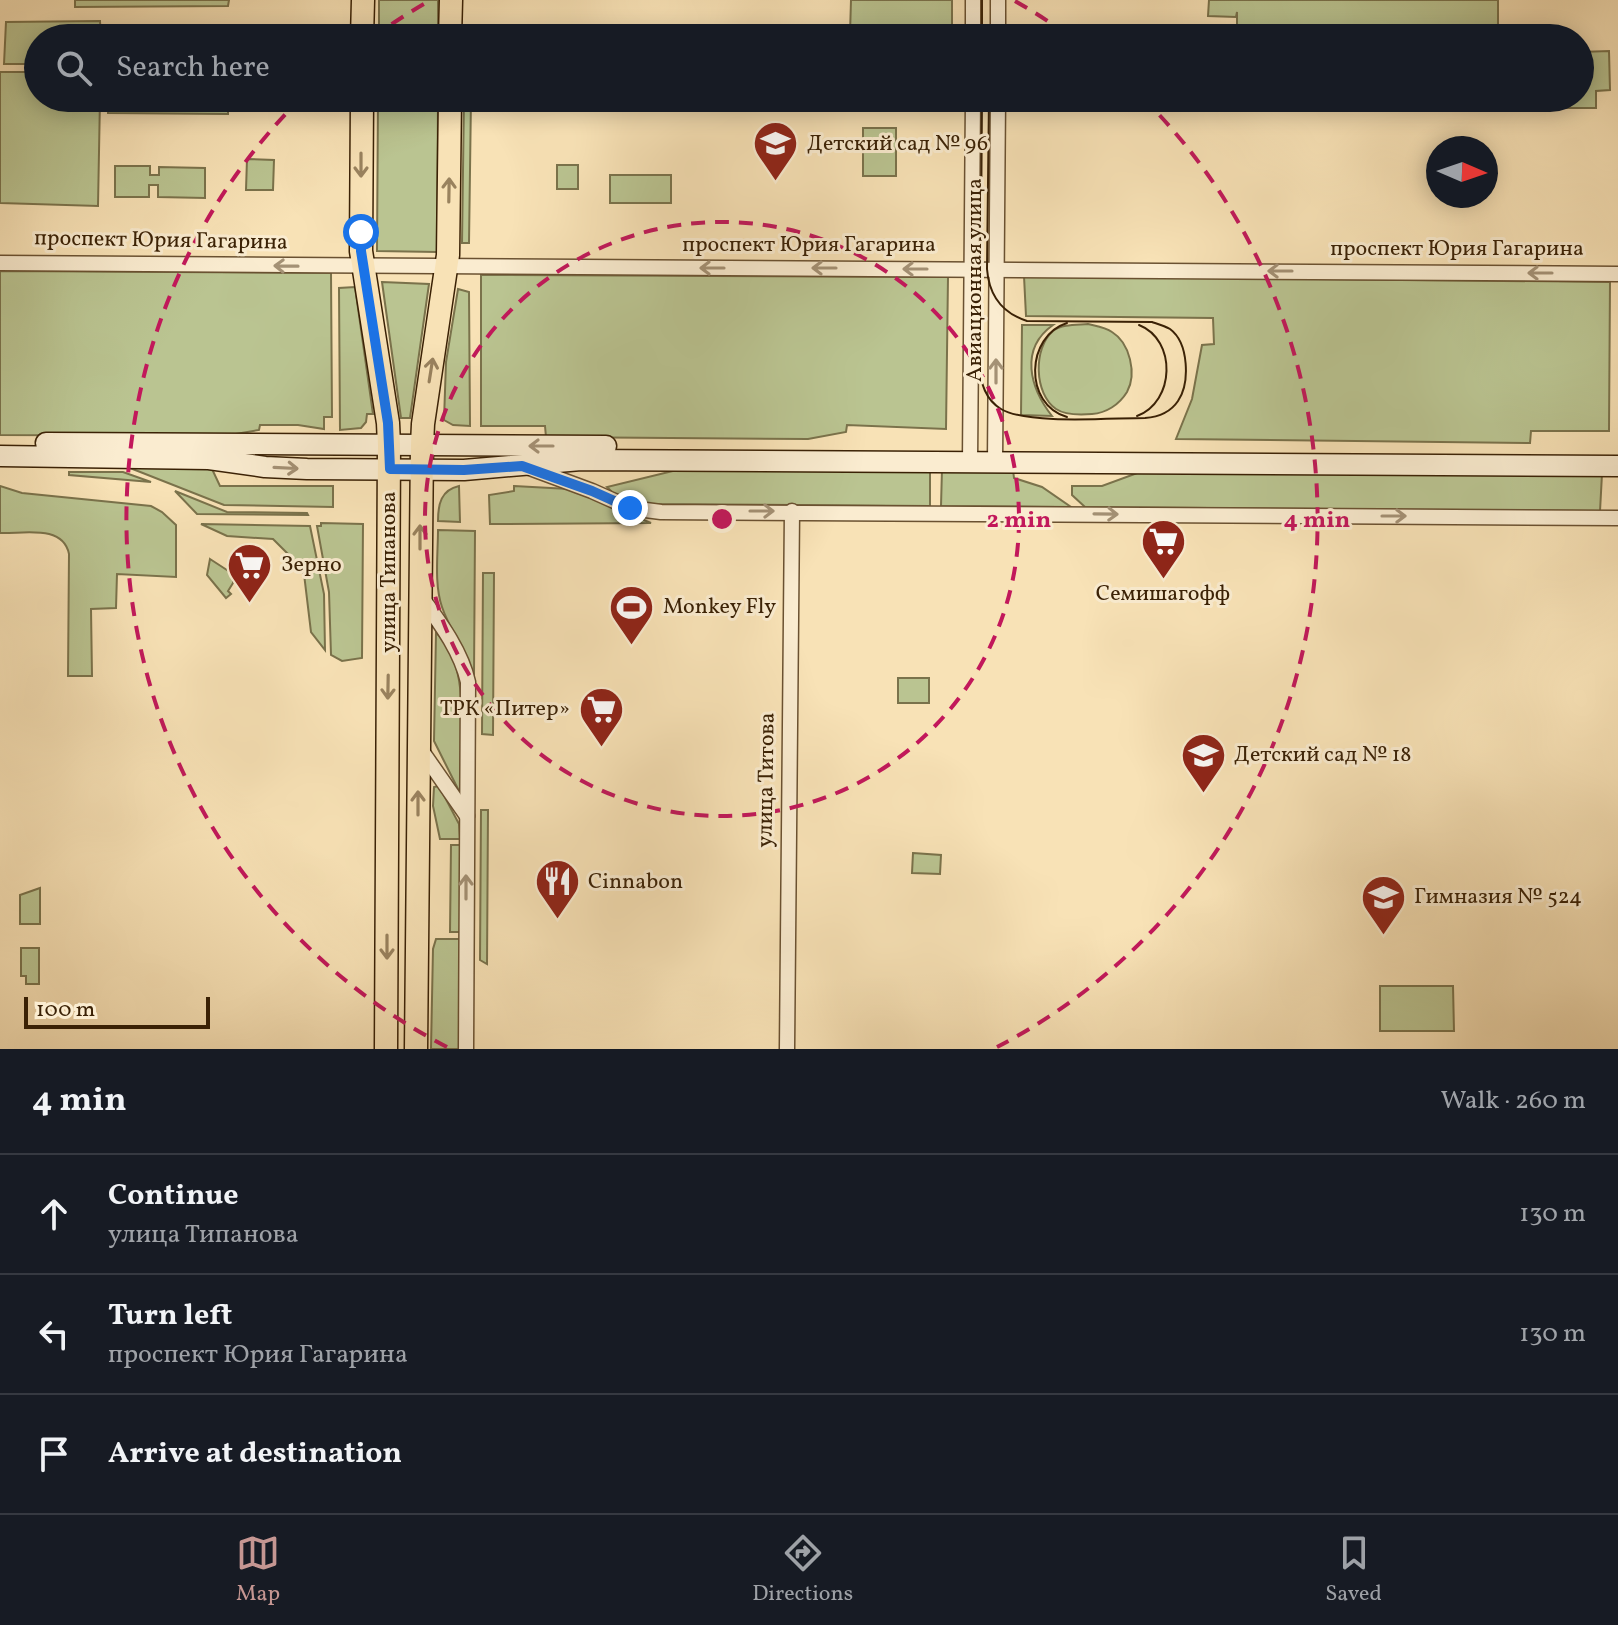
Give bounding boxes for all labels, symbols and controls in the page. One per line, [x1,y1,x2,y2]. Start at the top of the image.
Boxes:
search box [24,24,1594,112]
icon: search [52,46,96,90]
text: Search here [116,47,270,89]
school or university icon: Детский сад № 96 [752,120,800,183]
place label: Детский сад № 96 [807,129,988,160]
north arrow [1426,136,1498,208]
one-way arrow [354,151,369,178]
one-way arrow [441,177,457,204]
street label: Авиационная улица [960,178,991,382]
route start [343,214,379,250]
street label: проспект Юрия Гагарина [34,223,288,259]
street label: проспект Юрия Гагарина [682,230,936,261]
street label: проспект Юрия Гагарина [1330,234,1584,265]
one-way arrow [273,259,300,274]
one-way arrow [699,260,726,276]
one-way arrow [811,260,838,276]
one-way arrow [902,261,929,277]
one-way arrow [1267,264,1294,279]
one-way arrow [1527,265,1554,281]
one-way arrow [424,358,439,383]
one-way arrow [988,358,1004,385]
one-way arrow [528,438,555,454]
one-way arrow [272,460,299,475]
route end [612,490,648,526]
street label: улица Типанова [374,491,405,653]
one-way arrow [748,504,775,519]
text: 2 min [987,504,1052,538]
text: 4 min [1284,504,1351,538]
centre of rings [708,505,736,533]
one-way arrow [1092,506,1119,522]
one-way arrow [1380,509,1407,524]
supermarket icon: Семишагофф [1139,517,1187,580]
one-way arrow [412,524,428,551]
supermarket icon: Зерно [226,541,274,604]
place label: Зерно [281,550,342,581]
place label: Семишагофф [1096,579,1230,610]
sports icon: Monkey Fly [608,583,656,646]
place label: Monkey Fly [663,592,776,623]
one-way arrow [380,673,396,700]
supermarket icon: ТРК «Питер» [577,685,625,748]
place label: ТРК «Питер» [440,694,570,725]
street label: улица Титова [750,712,784,848]
school or university icon: Детский сад № 18 [1179,731,1227,794]
place label: Детский сад № 18 [1234,740,1411,771]
one-way arrow [410,790,426,817]
restaurant icon: Cinnabon [533,858,581,921]
place label: Cinnabon [588,867,683,898]
school or university icon: Гимназия № 524 [1359,873,1407,936]
one-way arrow [458,874,474,901]
place label: Гимназия № 524 [1414,882,1582,913]
one-way arrow [379,933,395,960]
scale bar [24,993,210,1029]
text: 100 m [36,995,95,1026]
text: 4 min [32,1078,127,1125]
text: Walk · 260 m [1440,1083,1586,1119]
text: Continue [108,1175,239,1217]
icon: ahead [32,1192,76,1236]
text: 130 m [1519,1196,1586,1232]
text: улица Типанова [108,1217,299,1253]
text: Turn left [108,1295,232,1337]
icon: left [32,1312,76,1356]
text: 130 m [1519,1316,1586,1352]
text: проспект Юрия Гагарина [108,1337,408,1373]
icon: arrive [32,1432,76,1476]
text: Arrive at destination [108,1433,402,1475]
tab: Map [236,1531,280,1610]
tab: Directions [752,1531,853,1610]
tab: Saved [1325,1531,1382,1610]

